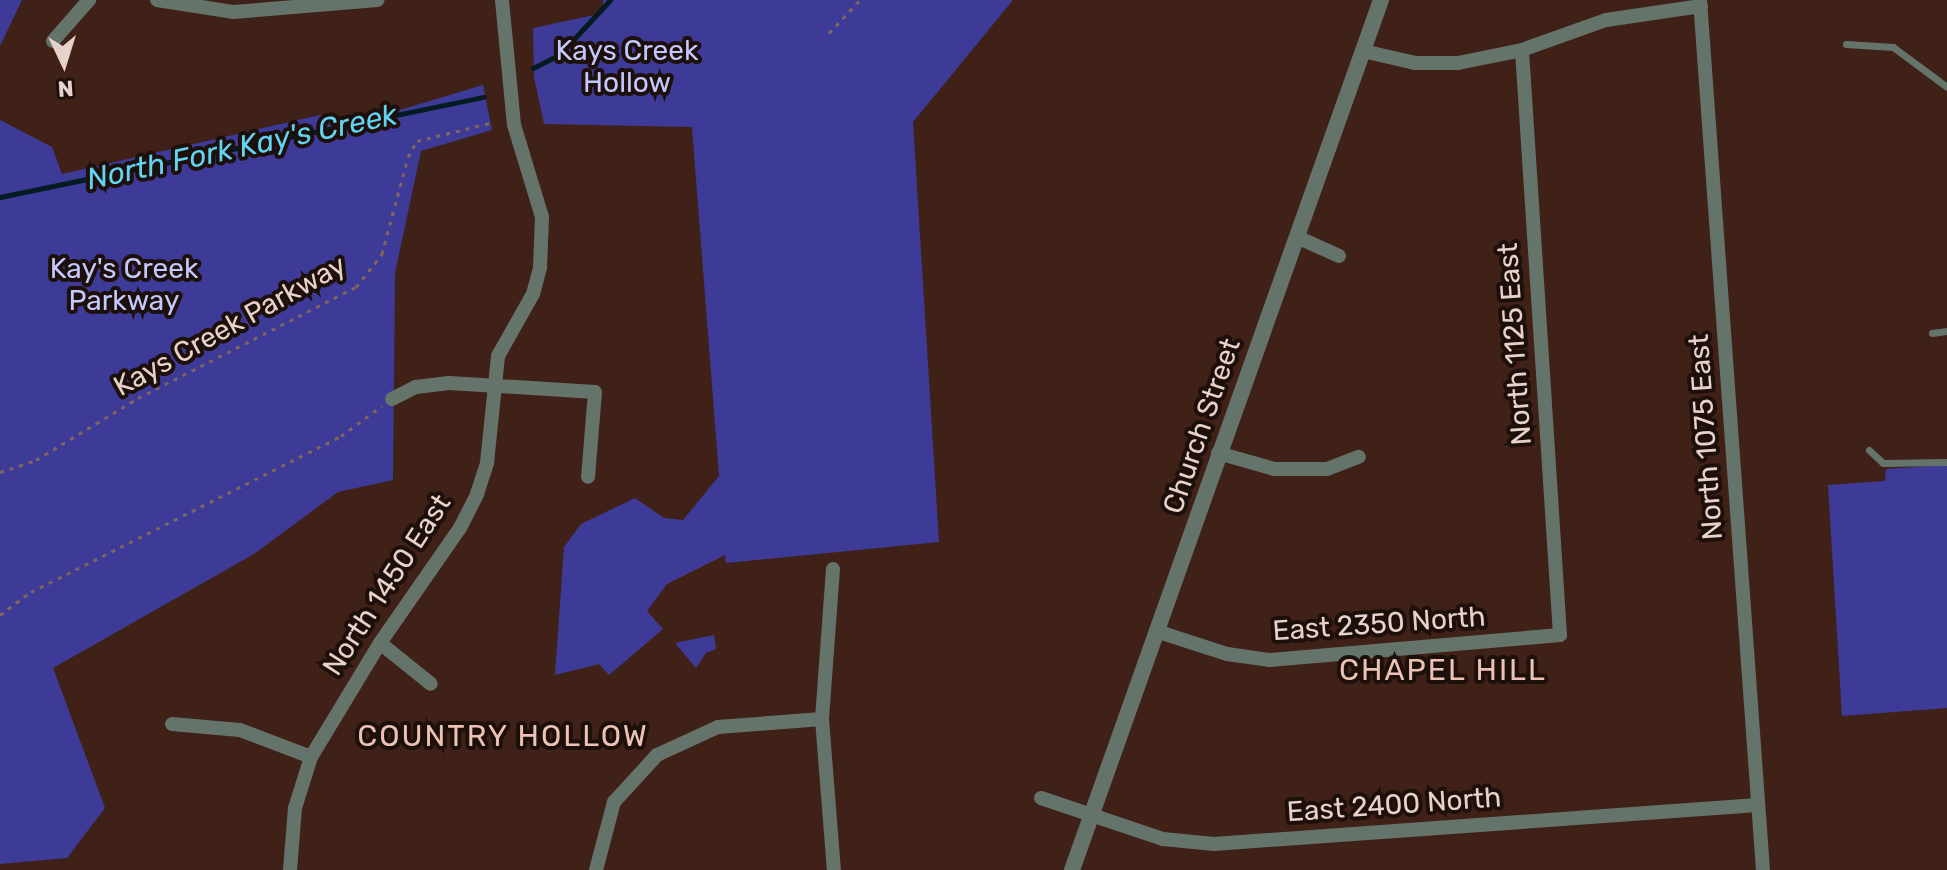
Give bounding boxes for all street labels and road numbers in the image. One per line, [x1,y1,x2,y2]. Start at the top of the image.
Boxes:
street label: North 1125 East [1491,242,1539,446]
street label: Kays Creek Parkway [108,248,352,404]
street label: North 1075 East [1682,333,1730,541]
street label: Church Street [1156,334,1248,518]
street label: North 1450 East [316,488,458,682]
street label: East 2350 North [1271,600,1487,648]
street label: East 2400 North [1286,781,1502,829]

